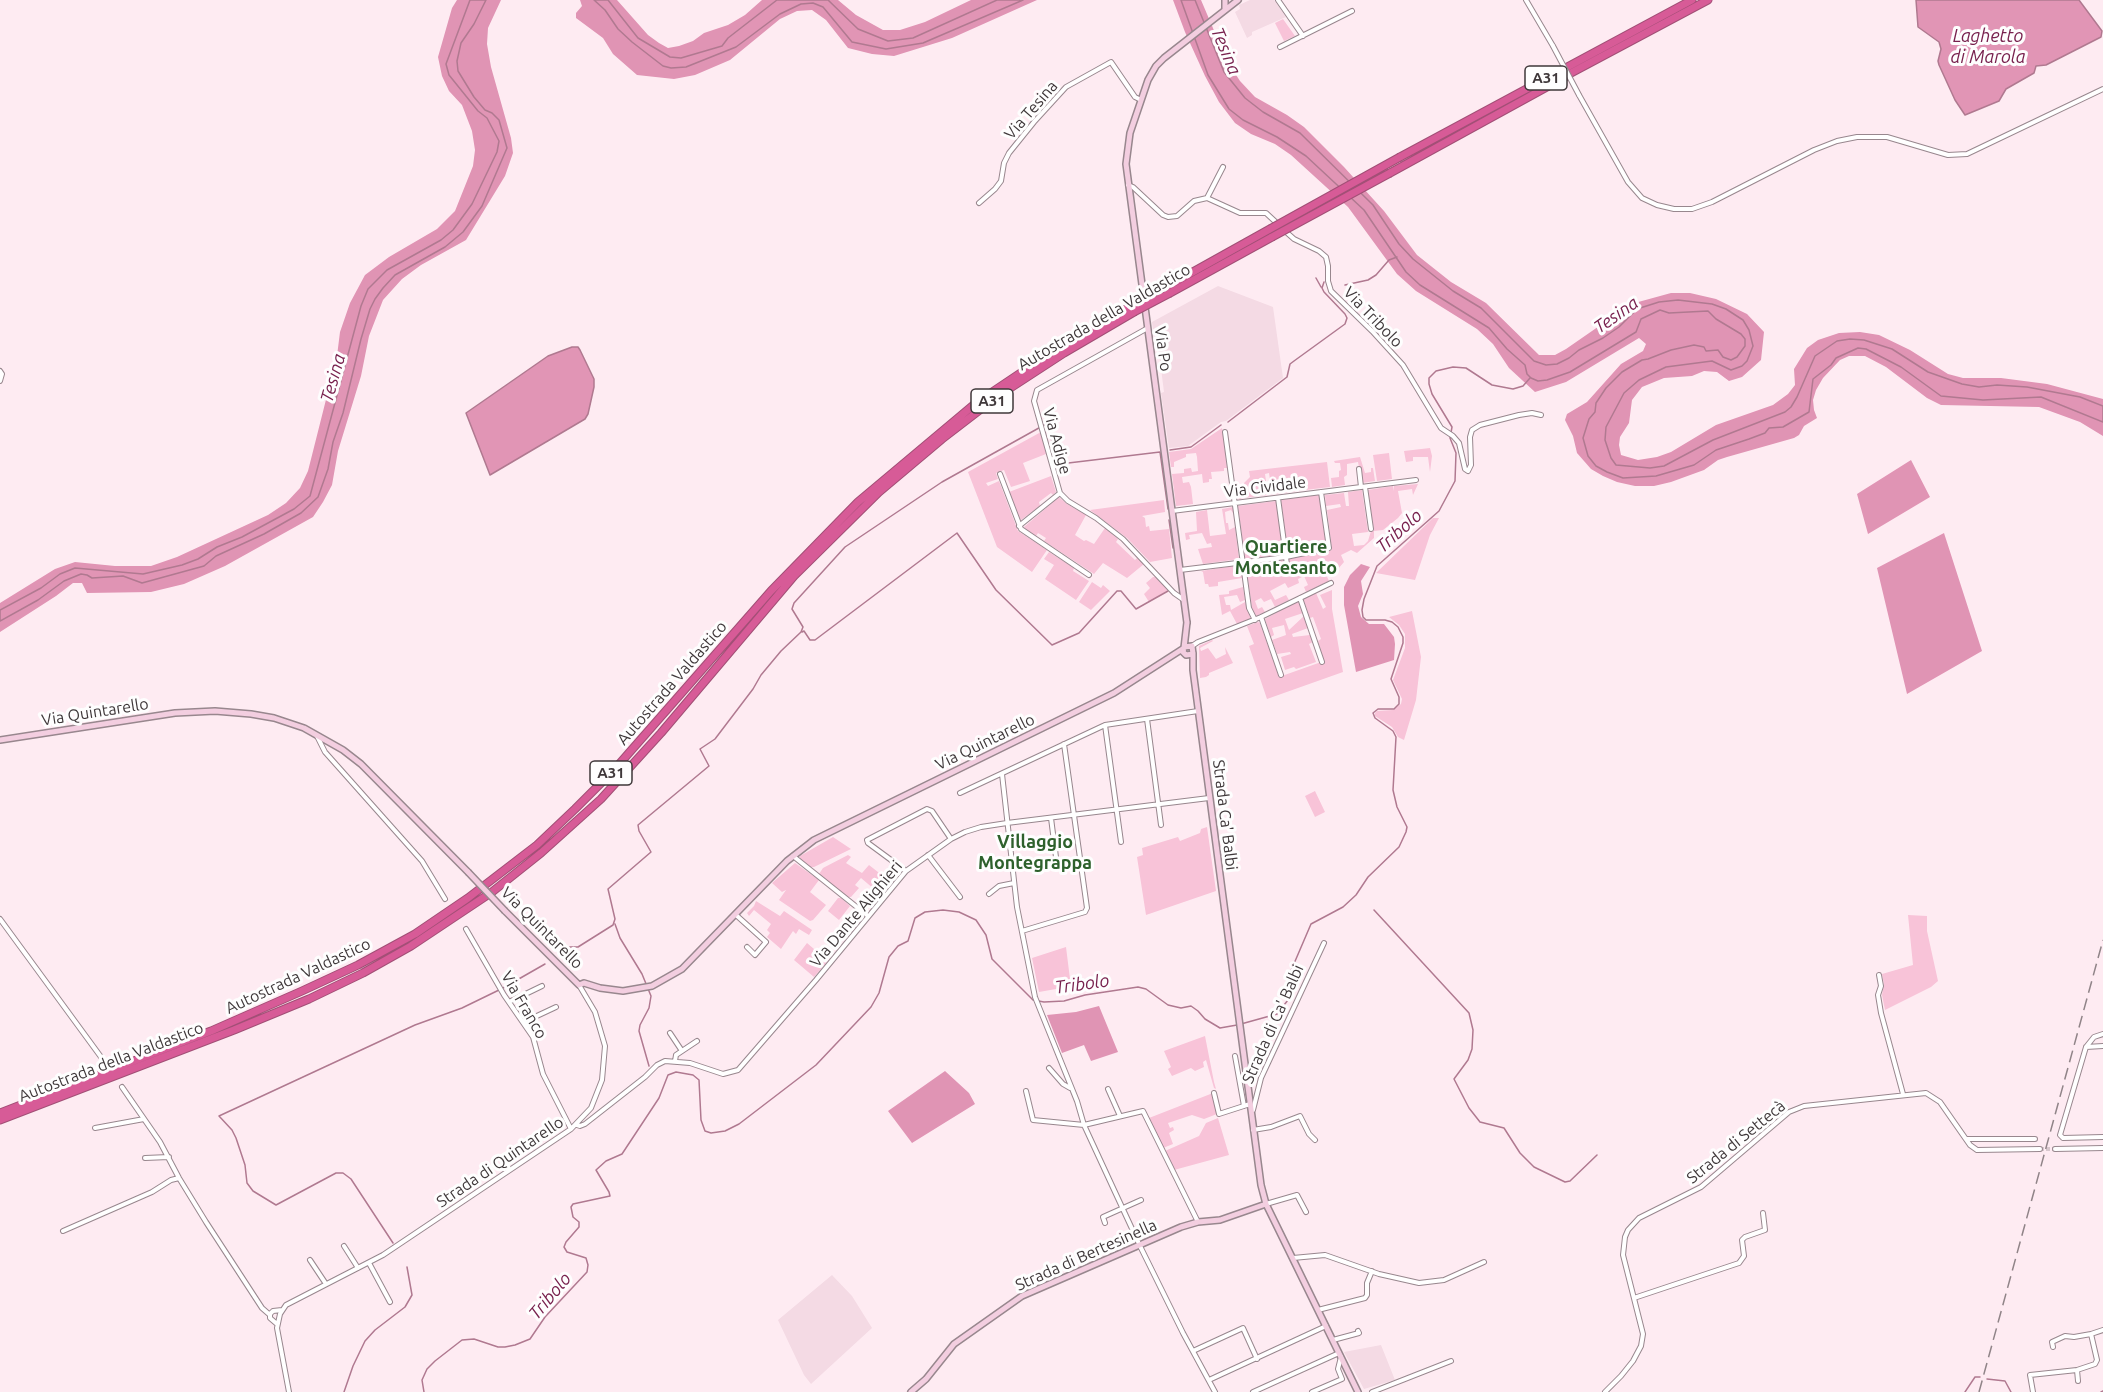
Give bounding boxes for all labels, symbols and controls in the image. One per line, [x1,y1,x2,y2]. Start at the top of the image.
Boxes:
water label: Tesina [1206,24,1246,78]
water label: Laghetto di Marola [1951,25,2025,68]
road number: A31 [1525,66,1567,90]
street label: Via Tesina [1000,77,1062,143]
street label: Autostrada della Valdastico [1014,260,1194,374]
street label: Via Tribolo [1339,283,1407,351]
water label: Tesina [1590,292,1642,338]
street label: Via Po [1150,325,1176,373]
water label: Tesina [316,351,350,405]
road number: A31 [971,389,1013,413]
street label: Via Adige [1039,406,1075,476]
street label: Via Cividale [1223,472,1307,502]
water label: Tribolo [1371,505,1427,557]
district label: Quartiere Montesanto [1235,536,1337,578]
street label: Autostrada Valdastico [613,617,731,749]
street label: Via Quintarello [40,694,150,730]
street label: Via Quintarello [932,710,1038,774]
street label: Strada Ca' Balbi [1209,759,1241,871]
road number: A31 [590,761,632,785]
district label: Villaggio Montegrappa [978,831,1092,874]
street label: Via Dante Alighieri [806,857,906,971]
street label: Via Quintarello [497,883,587,973]
street label: Autostrada Valdastico [222,934,374,1018]
street label: Strada di Ca' Balbi [1238,962,1308,1086]
street label: Via Franco [497,968,551,1042]
water label: Tribolo [1053,970,1111,998]
street label: Autostrada della Valdastico [16,1018,206,1106]
street label: Strada di Settecà [1683,1096,1789,1188]
street label: Strada di Quintarello [433,1112,567,1212]
street label: Strada di Bertesinella [1012,1215,1160,1295]
water label: Tribolo [524,1268,576,1324]

